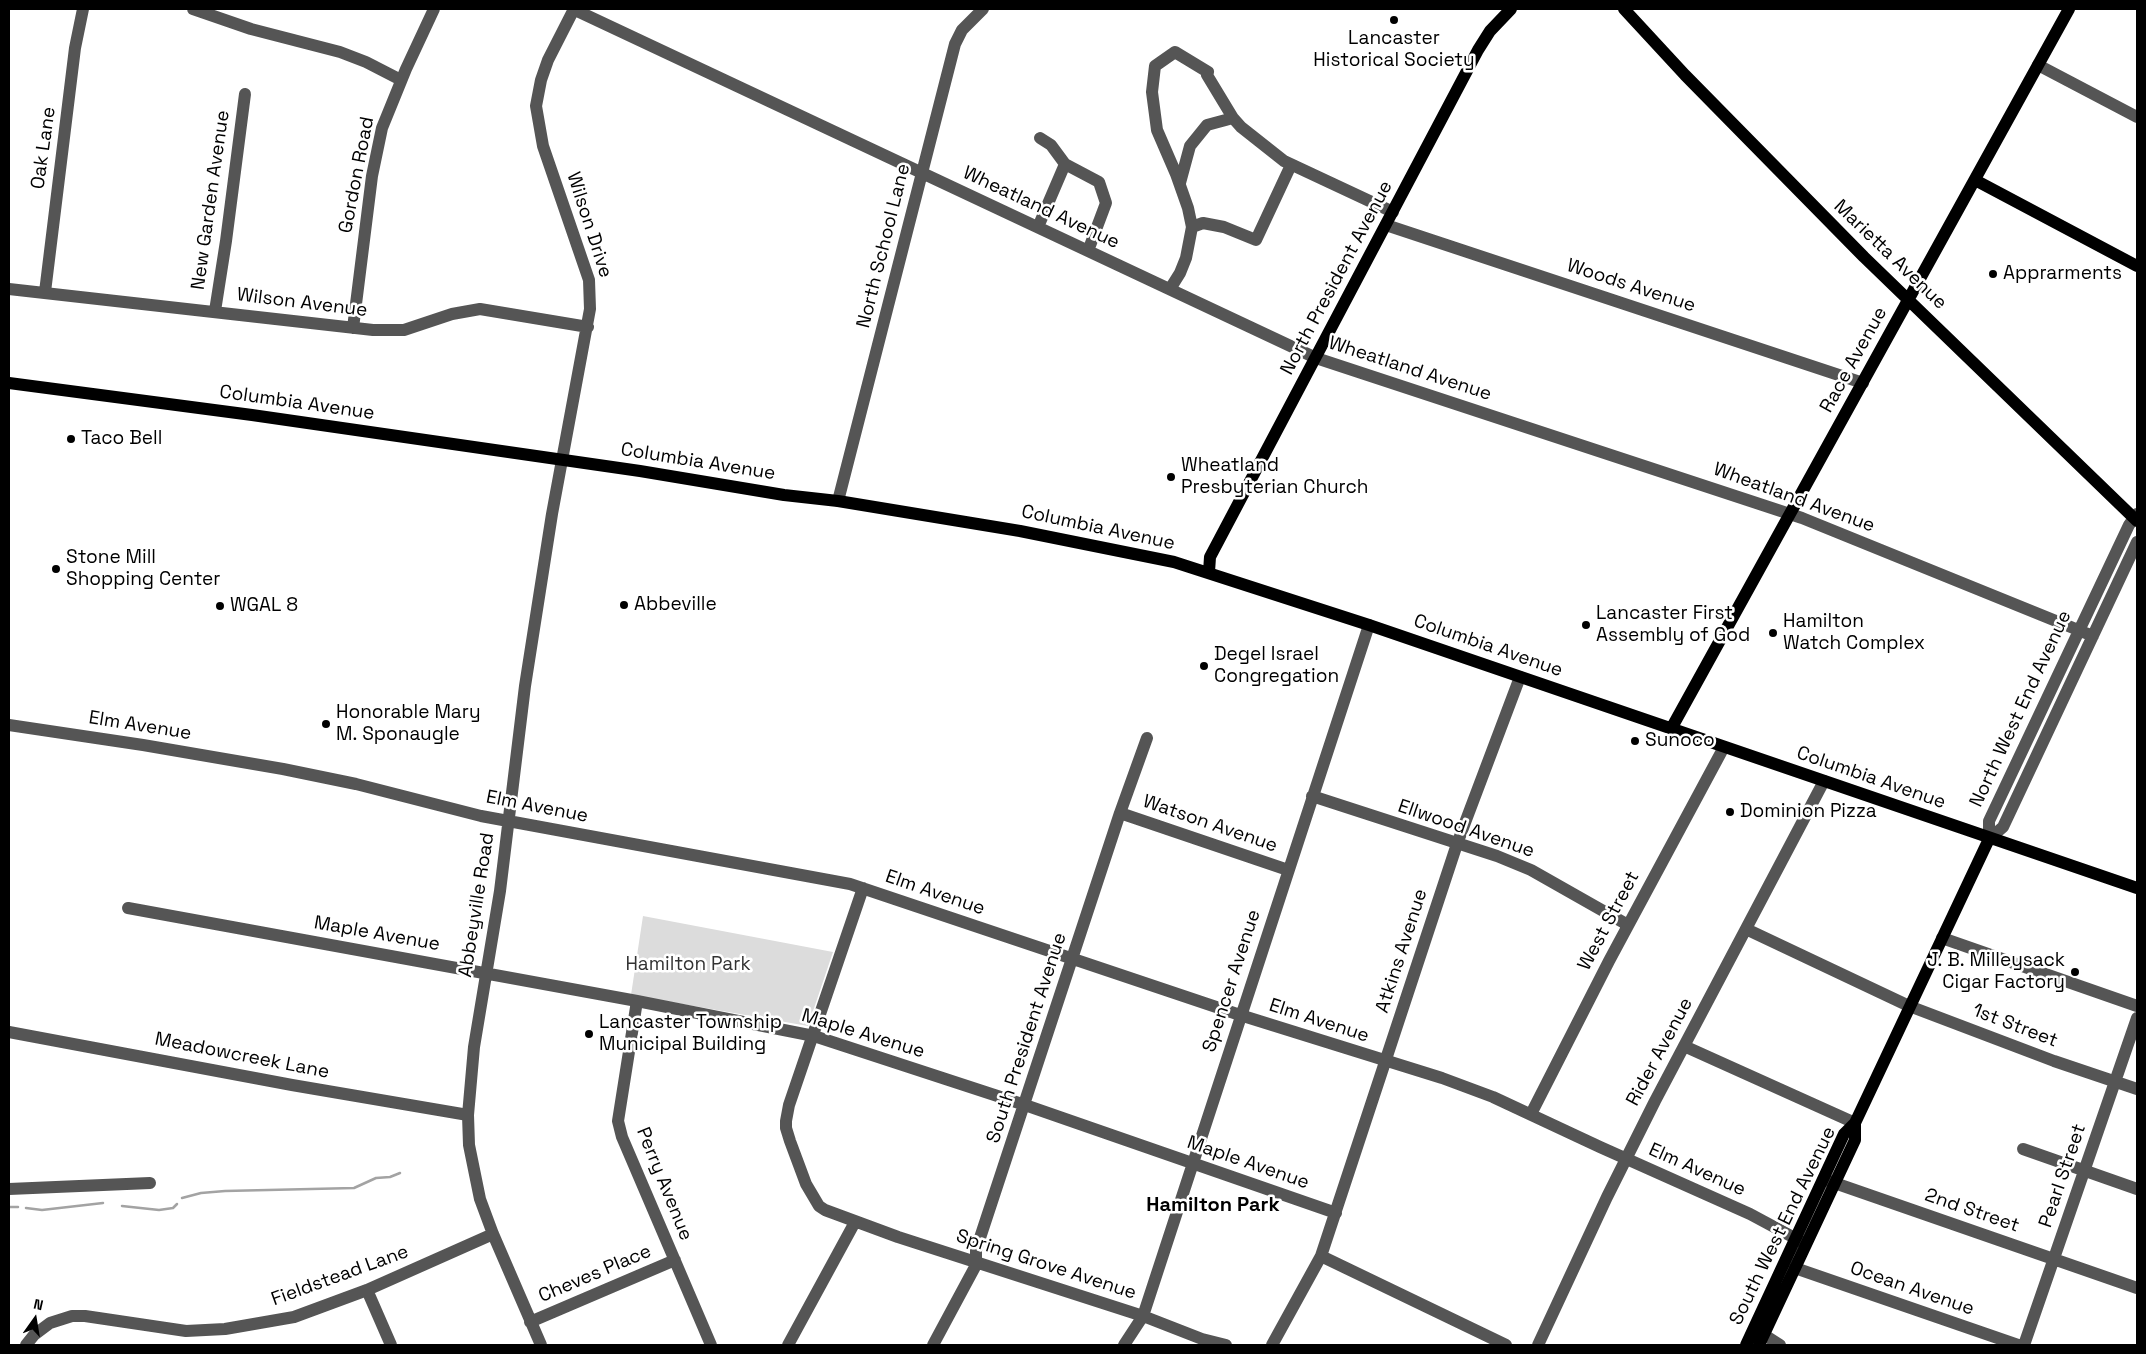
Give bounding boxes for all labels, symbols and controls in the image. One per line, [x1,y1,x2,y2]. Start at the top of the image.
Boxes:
marker: Lancaster Historical Society [1388,14,1400,26]
place label: Lancaster Historical Society [1313,28,1475,72]
street label: Oak Lane [27,105,61,191]
street label: New Garden Avenue [187,109,235,291]
street label: Gordon Road [335,115,379,235]
street label: North School Lane [853,161,915,331]
street label: Wheatland Avenue [959,162,1123,254]
street label: Wilson Drive [561,169,617,281]
street label: North President Avenue [1276,177,1398,379]
street label: Marietta Avenue [1829,195,1951,315]
street label: Woods Avenue [1564,254,1698,318]
place label: Apprarments [2003,263,2122,285]
marker: Apprarments [1987,268,1999,280]
street label: Wilson Avenue [235,284,369,322]
street label: Race Avenue [1816,303,1892,417]
street label: Wheatland Avenue [1326,332,1494,406]
street label: Columbia Avenue [218,381,376,425]
place label: Taco Bell [81,428,162,450]
marker: Taco Bell [65,433,77,445]
street label: Columbia Avenue [619,439,777,485]
place label: Wheatland Presbyterian Church [1181,455,1368,499]
street label: Wheatland Avenue [1710,458,1878,538]
marker: Wheatland Presbyterian Church [1165,471,1177,483]
street label: Columbia Avenue [1019,501,1177,555]
place label: Stone Mill Shopping Center [66,547,221,591]
marker: Stone Mill Shopping Center [50,563,62,575]
place label: Abbeville [634,594,717,616]
place label: WGAL 8 [230,595,298,617]
marker: Abbeville [618,599,630,611]
marker: WGAL 8 [214,600,226,612]
place label: Lancaster First Assembly of God [1596,603,1750,647]
street label: North West End Avenue [1965,607,2077,811]
street label: Columbia Avenue [1410,610,1566,682]
place label: Hamilton Watch Complex [1783,611,1925,655]
marker: Lancaster First Assembly of God [1580,619,1592,631]
marker: Hamilton Watch Complex [1767,627,1779,639]
place label: Degel Israel Congregation [1214,644,1339,688]
marker: Degel Israel Congregation [1198,660,1210,672]
place label: Honorable Mary M. Sponaugle [336,702,481,746]
street label: Elm Avenue [87,707,193,745]
marker: Honorable Mary M. Sponaugle [320,718,332,730]
place label: Sunoco [1645,730,1715,752]
marker: Sunoco [1629,735,1641,747]
street label: Columbia Avenue [1793,742,1949,814]
street label: Elm Avenue [484,786,590,828]
street label: Watson Avenue [1140,790,1280,858]
street label: Ellwood Avenue [1395,795,1537,863]
place label: Dominion Pizza [1740,801,1877,823]
marker: Dominion Pizza [1724,806,1736,818]
street label: Abbeyville Road [454,831,500,979]
street label: Elm Avenue [882,865,988,921]
street label: West Street [1573,867,1645,975]
street label: Atkins Avenue [1371,886,1433,1016]
street label: Spencer Avenue [1198,907,1266,1055]
street label: Maple Avenue [312,912,442,956]
street label: South President Avenue [982,930,1072,1146]
place label: J. B. Milleysack Cigar Factory [1927,950,2065,994]
park label: Hamilton Park [625,954,751,976]
marker: J. B. Milleysack Cigar Factory [2069,966,2081,978]
street label: Elm Avenue [1266,994,1372,1048]
street label: Rider Avenue [1622,994,1698,1110]
street label: 1st Street [1969,999,2061,1053]
street label: Maple Avenue [799,1004,927,1064]
place label: Lancaster Township Municipal Building [599,1012,782,1056]
street label: Meadowcreek Lane [153,1028,331,1084]
marker: Lancaster Township Municipal Building [583,1028,595,1040]
street label: Pearl Street [2035,1121,2091,1231]
street label: South West End Avenue [1725,1123,1841,1329]
street label: Perry Avenue [631,1124,697,1244]
street label: Maple Avenue [1184,1131,1312,1195]
street label: Elm Avenue [1645,1139,1749,1201]
street label: 2nd Street [1922,1184,2022,1238]
district label: Hamilton Park [1146,1194,1280,1218]
street label: Spring Grove Avenue [953,1225,1139,1305]
street label: Cheves Place [535,1240,655,1308]
street label: Fieldstead Lane [268,1241,412,1311]
street label: Ocean Avenue [1847,1257,1977,1321]
north arrow [10,1294,60,1344]
text: N [32,1295,45,1314]

